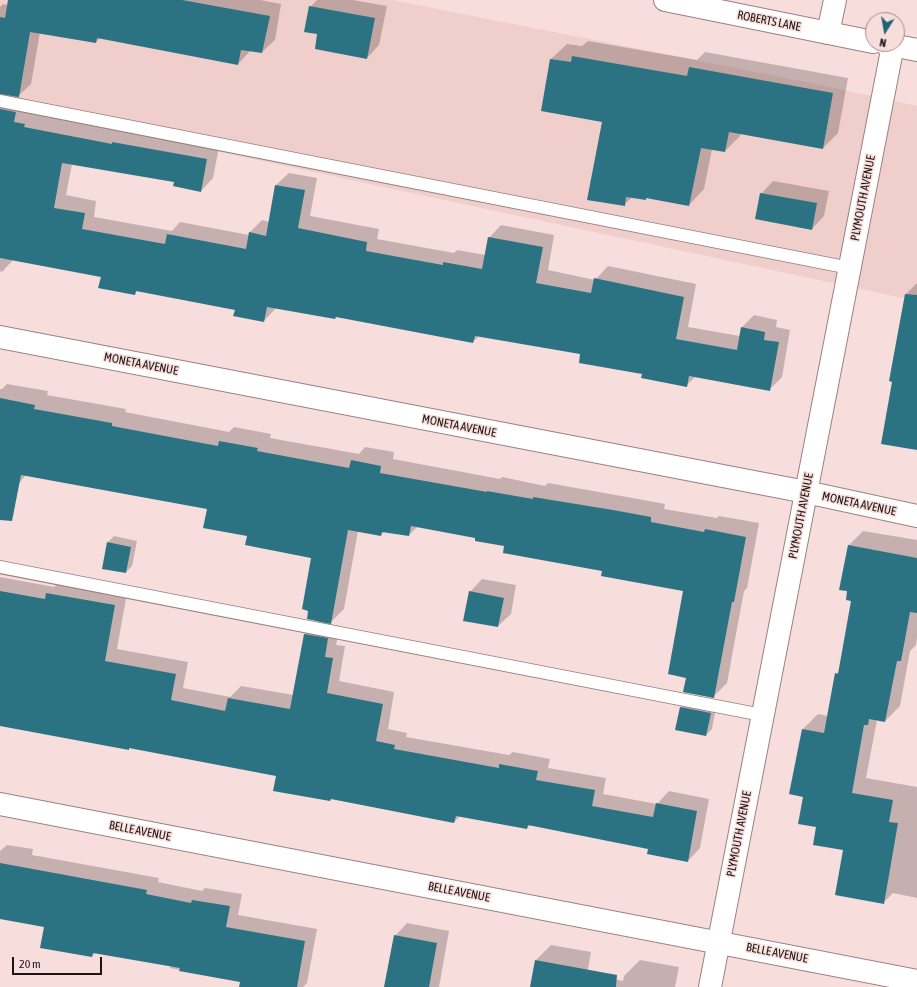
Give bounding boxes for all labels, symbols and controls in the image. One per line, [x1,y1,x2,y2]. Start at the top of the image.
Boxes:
street label: ROBERTS LANE [736,8,802,34]
north arrow [865,12,905,52]
text: N [879,36,887,49]
street label: PLYMOUTH AVENUE [848,154,878,242]
street label: MONETA AVENUE [103,350,179,378]
street label: MONETA AVENUE [421,412,497,440]
street label: PLYMOUTH AVENUE [786,472,816,560]
street label: MONETA AVENUE [821,489,897,519]
street label: PLYMOUTH AVENUE [724,790,754,878]
street label: BELLE AVENUE [108,818,172,844]
street label: BELLE AVENUE [427,879,491,905]
street label: BELLE AVENUE [745,940,809,966]
scale bar [14,949,104,975]
text: 20 m [19,957,41,971]

